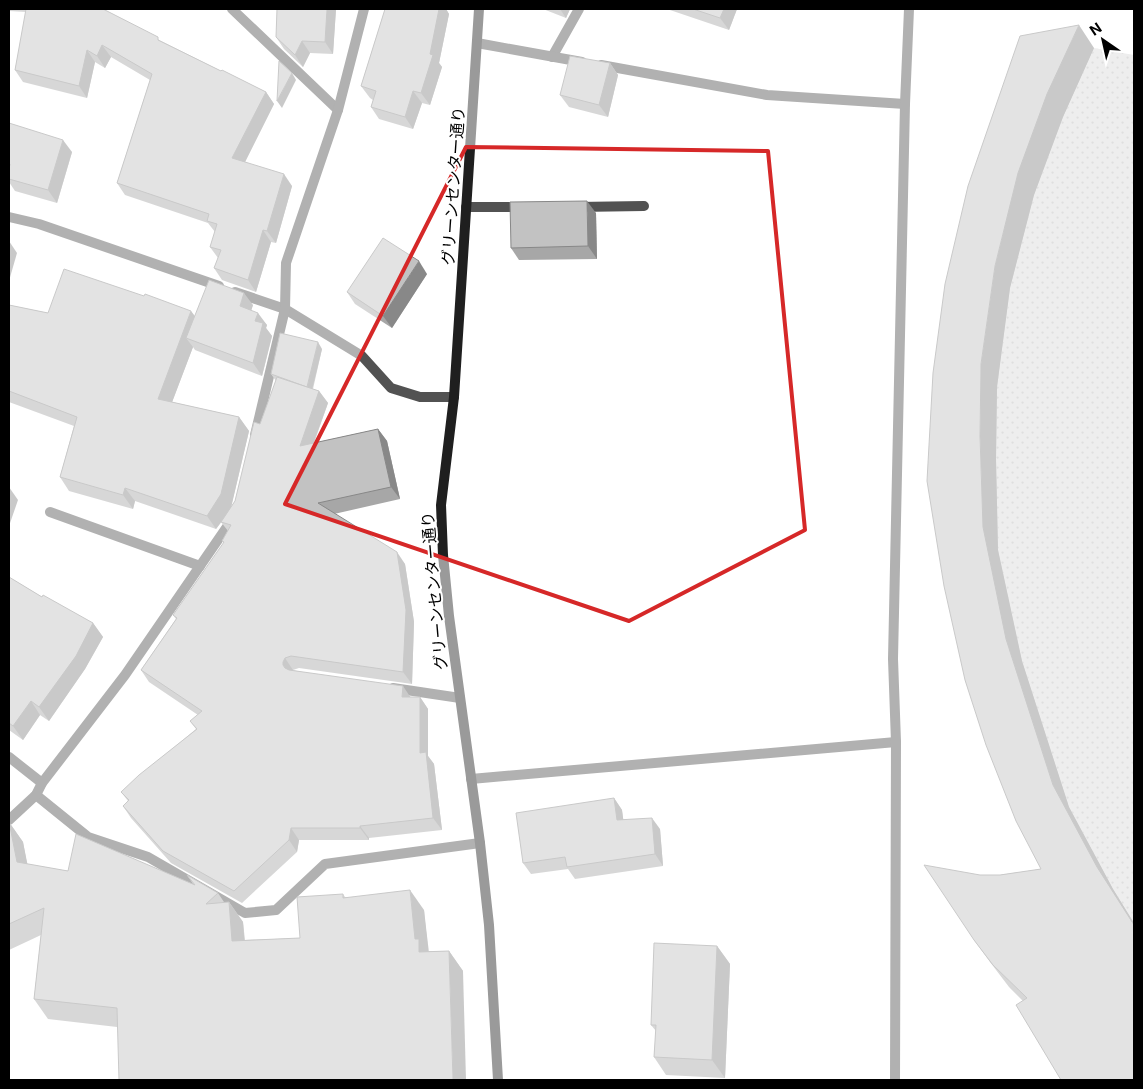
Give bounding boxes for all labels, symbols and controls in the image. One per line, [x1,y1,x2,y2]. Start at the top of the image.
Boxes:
north arrow [1078,15,1128,65]
text: N [1086,19,1105,39]
street label: グリーンセンター通り [437,106,469,266]
street label: グリーンセンター通り [417,511,451,671]

